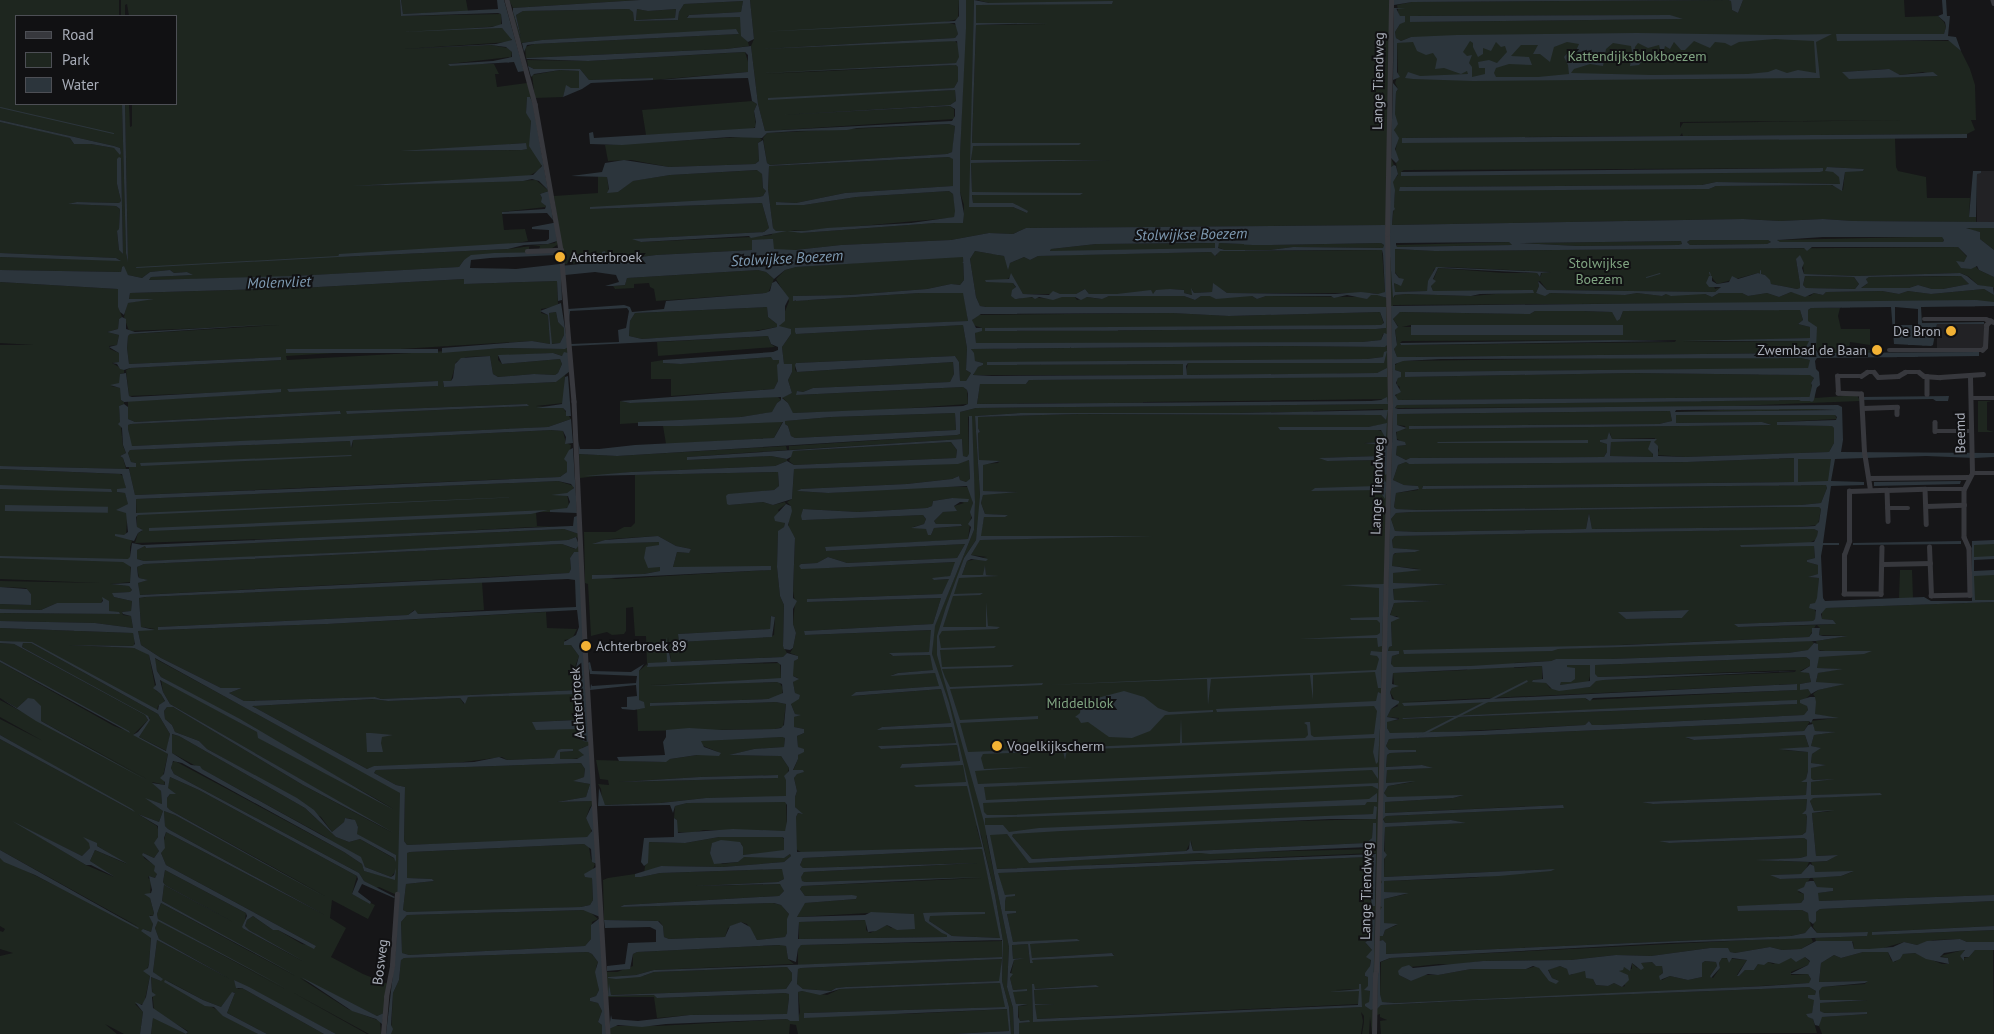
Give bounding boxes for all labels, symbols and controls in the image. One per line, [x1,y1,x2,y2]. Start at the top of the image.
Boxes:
legend [15,15,178,105]
text: Road [62,25,94,44]
street label: Lange Tiendweg [1369,32,1387,130]
park label: Kattendijksblokboezem [1567,48,1707,64]
text: Park [62,50,90,69]
text: Water [62,75,99,94]
water label: Stolwijkse Boezem [1135,224,1247,244]
water label: Stolwijkse Boezem [730,246,844,270]
place label: Achterbroek [570,249,642,265]
marker: Achterbroek [554,251,566,263]
park label: Stolwijkse Boezem [1568,255,1630,288]
water label: Molenvliet [247,272,311,292]
place label: De Bron [1893,323,1941,339]
marker: De Bron [1945,325,1957,337]
place label: Zwembad de Baan [1757,342,1867,358]
marker: Zwembad de Baan [1871,344,1883,356]
street label: Beemd [1951,412,1969,454]
street label: Lange Tiendweg [1367,437,1387,535]
place label: Achterbroek 89 [596,638,687,654]
marker: Achterbroek 89 [580,640,592,652]
street label: Achterbroek [566,666,588,740]
park label: Middelblok [1047,695,1113,711]
place label: Vogelkijkscherm [1007,738,1104,754]
marker: Vogelkijkscherm [991,740,1003,752]
street label: Lange Tiendweg [1357,842,1375,940]
street label: Bosweg [369,938,391,986]

